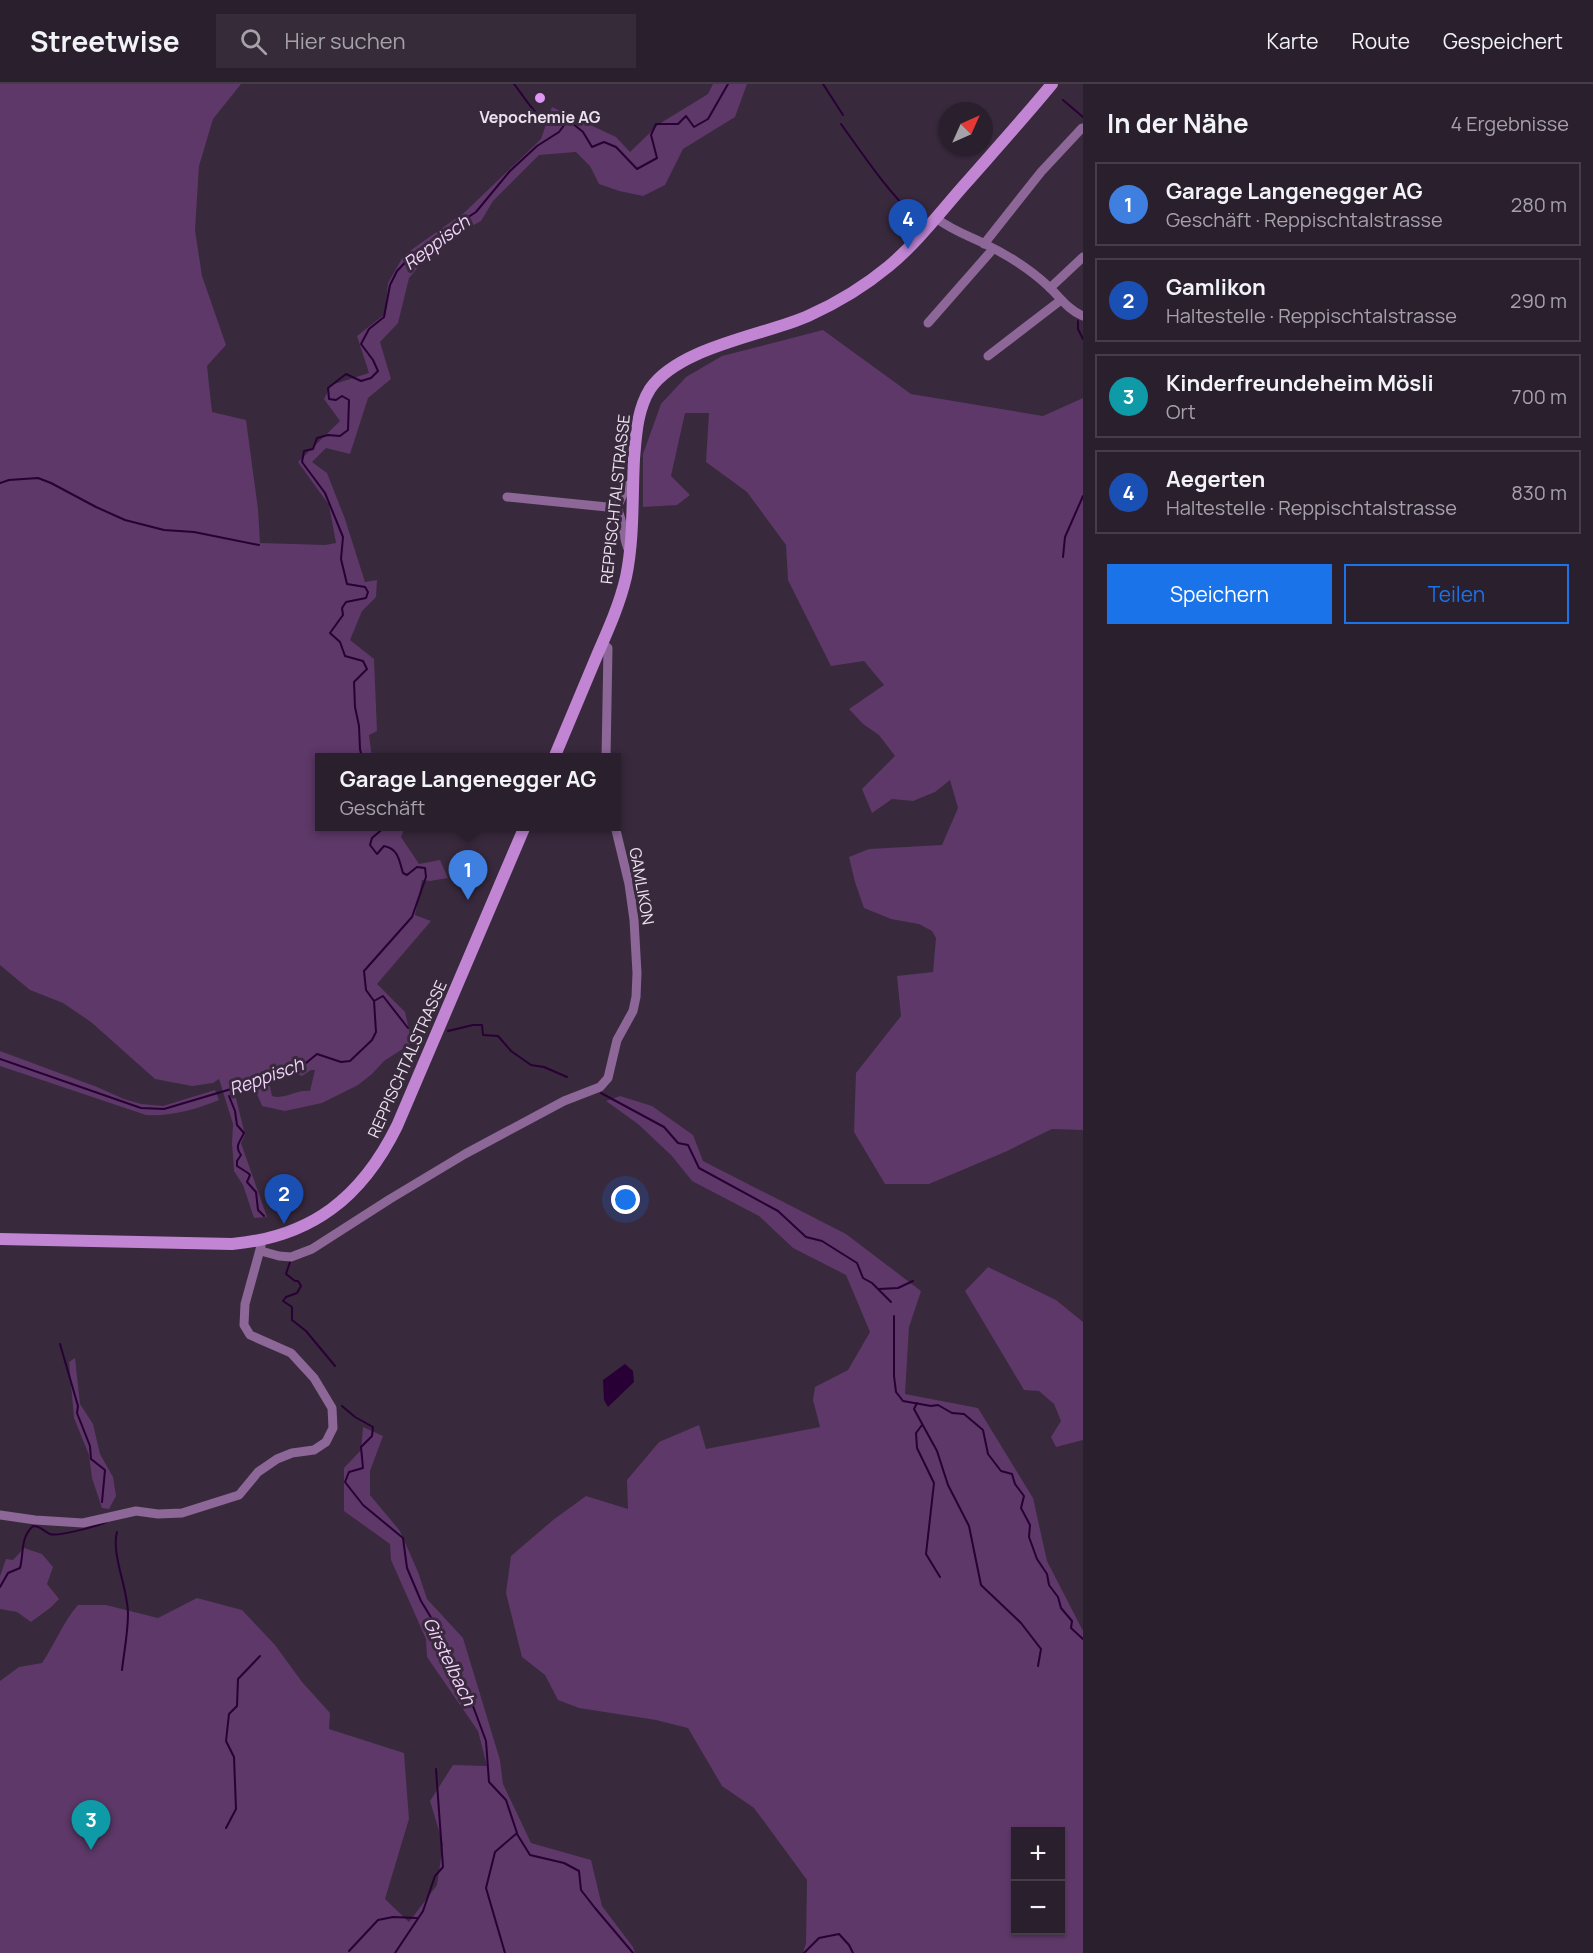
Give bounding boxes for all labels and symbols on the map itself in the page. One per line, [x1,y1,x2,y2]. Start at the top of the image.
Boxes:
marker: Vepochemie AG [533,91,547,105]
north arrow [939,102,993,156]
place label: Vepochemie AG [480,106,601,128]
pin: 4 [888,200,928,249]
water label: Reppisch [398,208,475,275]
street label: REPPISCHTALSTRASSE [595,413,635,585]
street label: GAMLIKON [624,846,660,926]
pin: 1 [448,850,488,900]
street label: REPPISCHTALSTRASSE [362,977,452,1141]
water label: Reppisch [226,1051,308,1100]
pin: 2 [264,1174,304,1224]
your location [611,1185,640,1214]
water label: Girstelbach [418,1613,482,1710]
pin: 3 [72,1800,110,1850]

